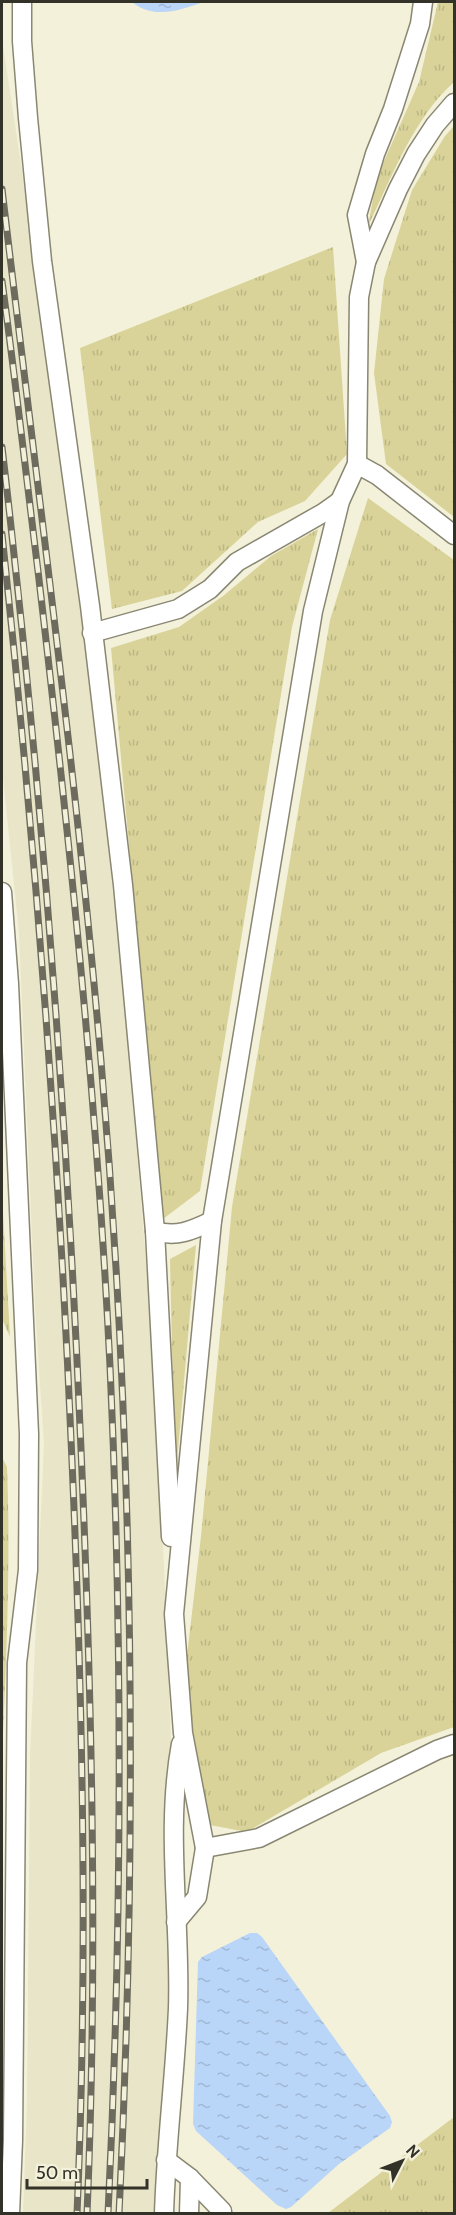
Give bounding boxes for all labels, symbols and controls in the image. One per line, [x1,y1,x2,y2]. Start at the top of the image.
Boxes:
north arrow [372,2131,432,2191]
text: N [402,2141,424,2162]
scale bar [27,2152,147,2190]
text: 50 m [36,2162,78,2184]

